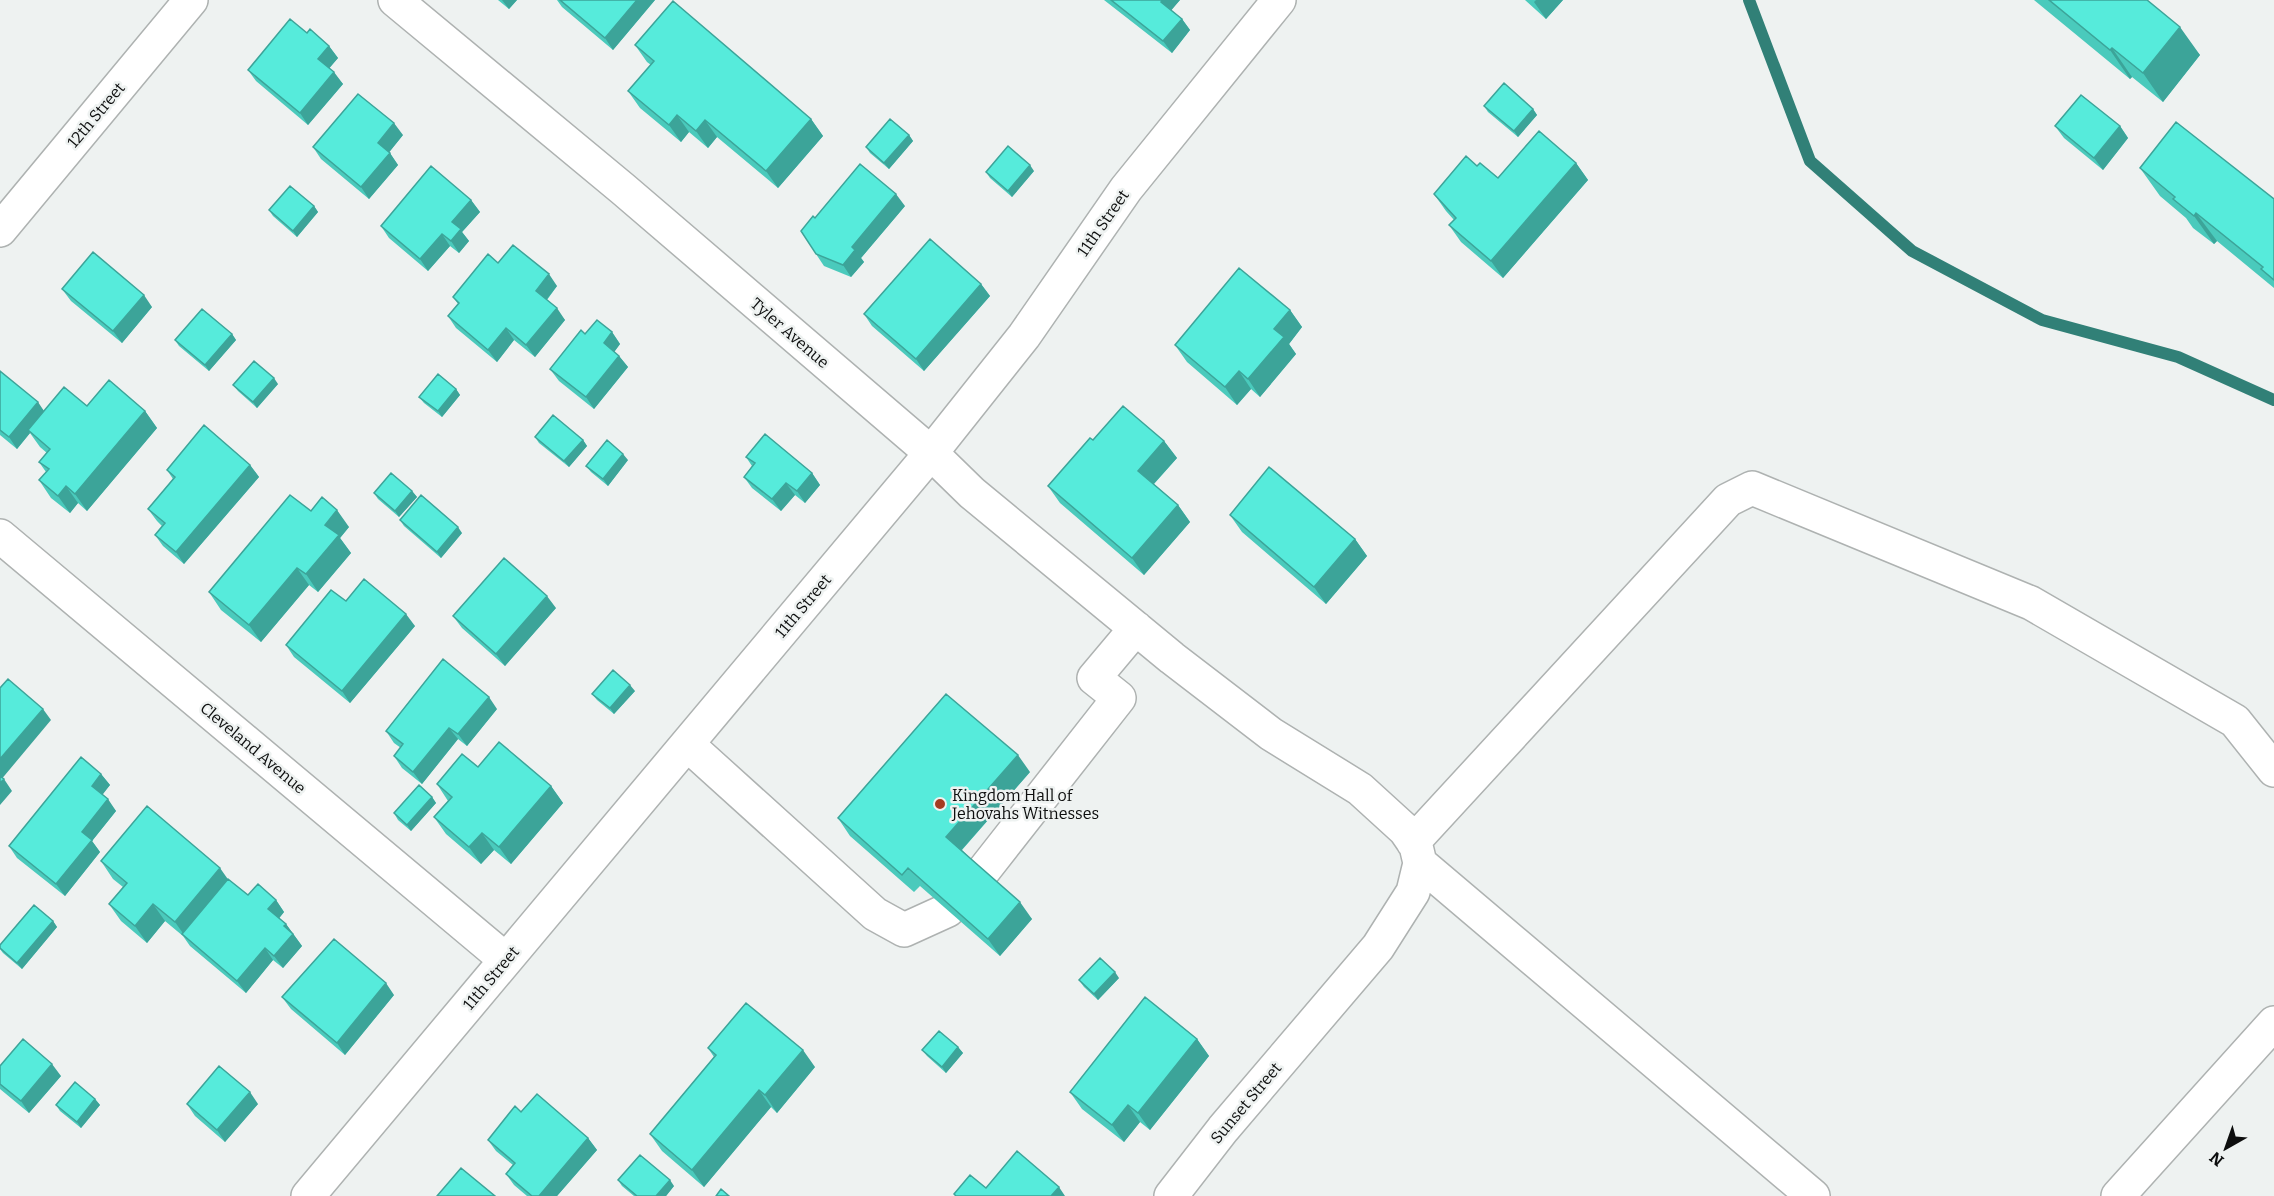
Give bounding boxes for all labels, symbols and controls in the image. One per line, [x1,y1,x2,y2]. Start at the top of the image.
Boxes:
street label: 12th Street [63,78,129,151]
street label: 11th Street [1073,186,1133,260]
street label: Tyler Avenue [747,294,833,372]
street label: 11th Street [771,570,835,642]
street label: Cleveland Avenue [196,698,310,798]
place label: Kingdom Hall of Jehovahs Witnesses [951,786,1099,823]
marker: Kingdom Hall of Jehovahs Witnesses [933,797,947,811]
street label: 11th Street [459,942,523,1014]
street label: Sunset Street [1207,1058,1286,1147]
north arrow [2196,1118,2256,1178]
text: N [2206,1148,2228,1170]

